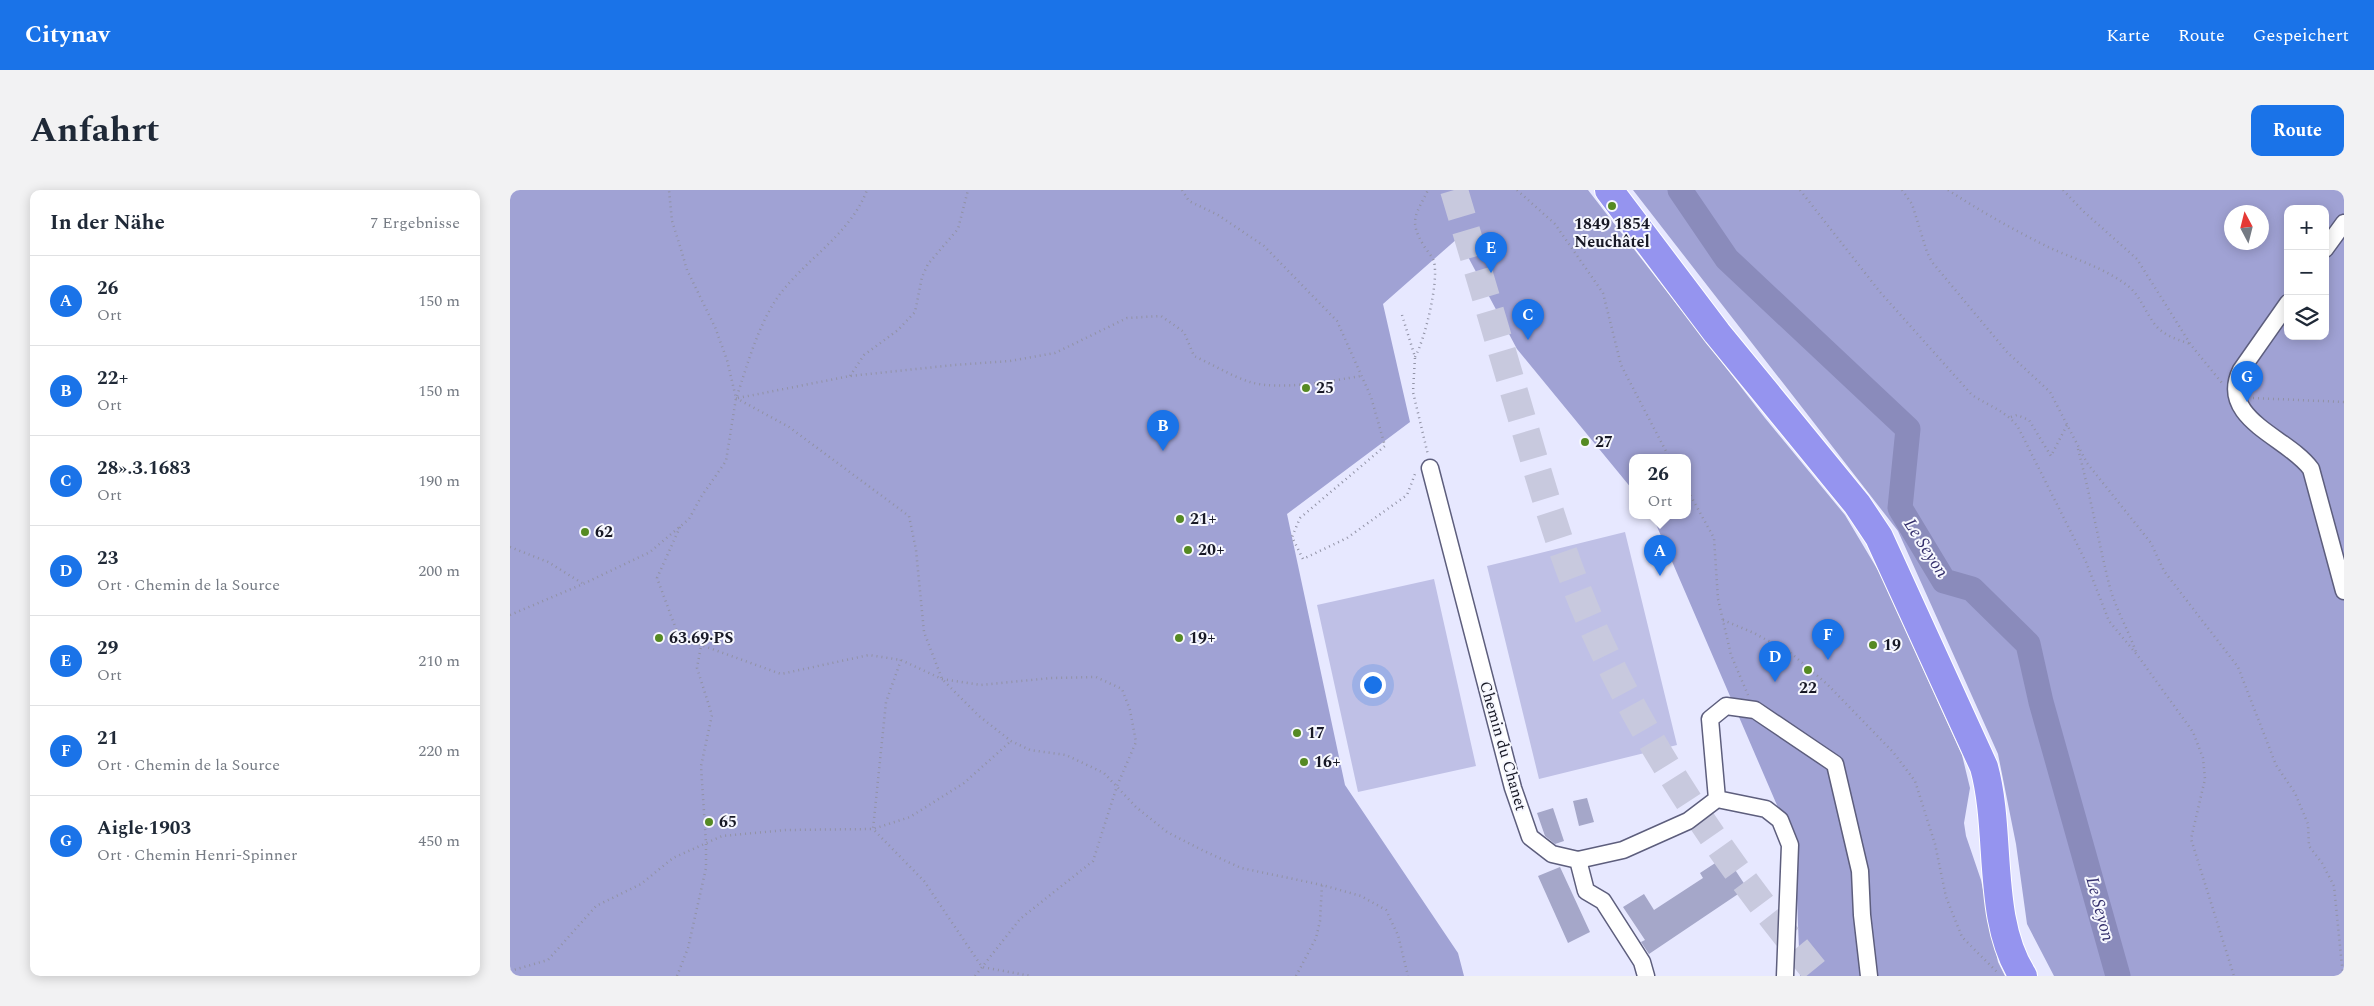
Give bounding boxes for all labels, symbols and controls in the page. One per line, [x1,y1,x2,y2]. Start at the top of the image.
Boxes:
text: Citynav [25,17,110,53]
text: Karte [2106,22,2150,49]
text: Route [2178,22,2225,49]
text: Gespeichert [2253,22,2349,49]
text: Anfahrt [30,104,160,157]
button: Route [2251,105,2344,156]
marker: 1849 1854 Neuchâtel [1606,200,1618,212]
north arrow [2224,205,2269,250]
map controls [2284,205,2329,340]
button: + [2284,205,2329,250]
text: In der Nähe [50,207,165,239]
text: 7 Ergebnisse [370,211,460,235]
place label: 1849 1854 Neuchâtel [1574,212,1650,254]
pin: E [1475,232,1507,273]
button: − [2284,250,2329,295]
text: 26 [97,274,118,303]
text: A [60,289,72,313]
text: 150 m [418,289,460,313]
button: layers [2284,295,2329,340]
pin: C [1512,299,1544,340]
text: Ort [97,303,122,327]
pin: G [2231,361,2263,402]
text: 22+ [97,364,129,393]
place label: 25 [1316,376,1334,400]
text: B [60,379,72,403]
text: 150 m [418,379,460,403]
marker: 25 [1300,382,1312,394]
text: Ort [97,393,122,417]
pin: B [1147,410,1179,451]
place label: 27 [1595,430,1613,454]
marker: 27 [1579,436,1591,448]
text: 28».3.1683 [97,454,191,483]
popup [1629,454,1691,519]
text: 26 [1648,460,1669,489]
text: C [60,469,72,493]
text: 190 m [418,469,460,493]
text: Ort [97,483,122,507]
text: Ort [1648,489,1672,513]
place label: 21+ [1190,507,1217,531]
marker: 21+ [1174,513,1186,525]
water label: Le Seyon [1897,513,1956,583]
place label: 62 [595,520,613,544]
marker: 62 [579,526,591,538]
pin: A [1644,535,1676,576]
place label: 20+ [1198,538,1225,562]
text: 23 [97,544,118,573]
marker: 20+ [1182,544,1194,556]
text: D [60,559,72,583]
text: 200 m [418,559,460,583]
text: Ort · Chemin de la Source [97,573,280,597]
pin: F [1812,619,1844,660]
place label: 63.69·PS [669,626,733,650]
place label: 19+ [1189,626,1216,650]
marker: 63.69·PS [653,632,665,644]
marker: 19+ [1173,632,1185,644]
place label: 19 [1883,633,1901,657]
text: 29 [97,634,118,663]
marker: 19 [1867,639,1879,651]
pin: D [1759,641,1791,682]
text: E [61,649,71,673]
text: 210 m [418,649,460,673]
text: Ort [97,663,122,687]
marker: 22 [1802,664,1814,676]
your location [1360,672,1386,698]
place label: 22 [1799,676,1817,700]
street label: Chemin du Chanet [1473,678,1533,814]
place label: 17 [1307,721,1325,745]
text: 21 [97,724,118,753]
marker: 17 [1291,727,1303,739]
text: F [61,739,71,763]
text: 220 m [418,739,460,763]
place label: 16+ [1314,750,1341,774]
text: Ort · Chemin de la Source [97,753,280,777]
marker: 16+ [1298,756,1310,768]
place label: 65 [719,810,737,834]
text: Aigle·1903 [97,814,191,843]
marker: 65 [703,816,715,828]
text: G [60,829,72,853]
text: 450 m [418,829,460,853]
text: Ort · Chemin Henri-Spinner [97,843,297,867]
water label: Le Seyon [2078,874,2122,945]

